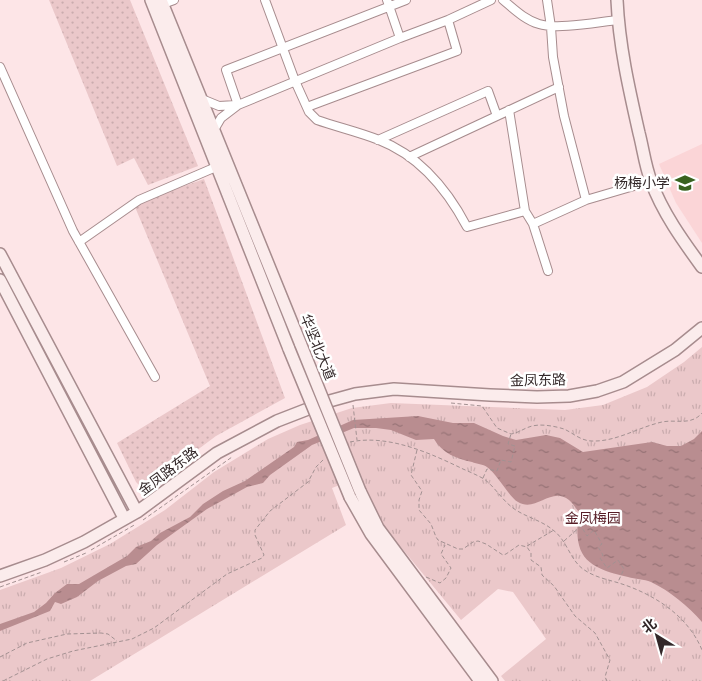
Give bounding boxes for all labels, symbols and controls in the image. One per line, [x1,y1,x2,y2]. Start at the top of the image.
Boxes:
school or university icon: 杨梅小学 [674,172,696,194]
place label: 杨梅小学 [614,174,670,192]
street label: 华坚北大道 [297,311,339,383]
street label: 金凤东路 [510,371,566,389]
street label: 金凤路东路 [135,443,201,499]
park label: 金凤梅园 [565,509,621,527]
north arrow [632,611,682,661]
text: 北 [638,614,660,637]

